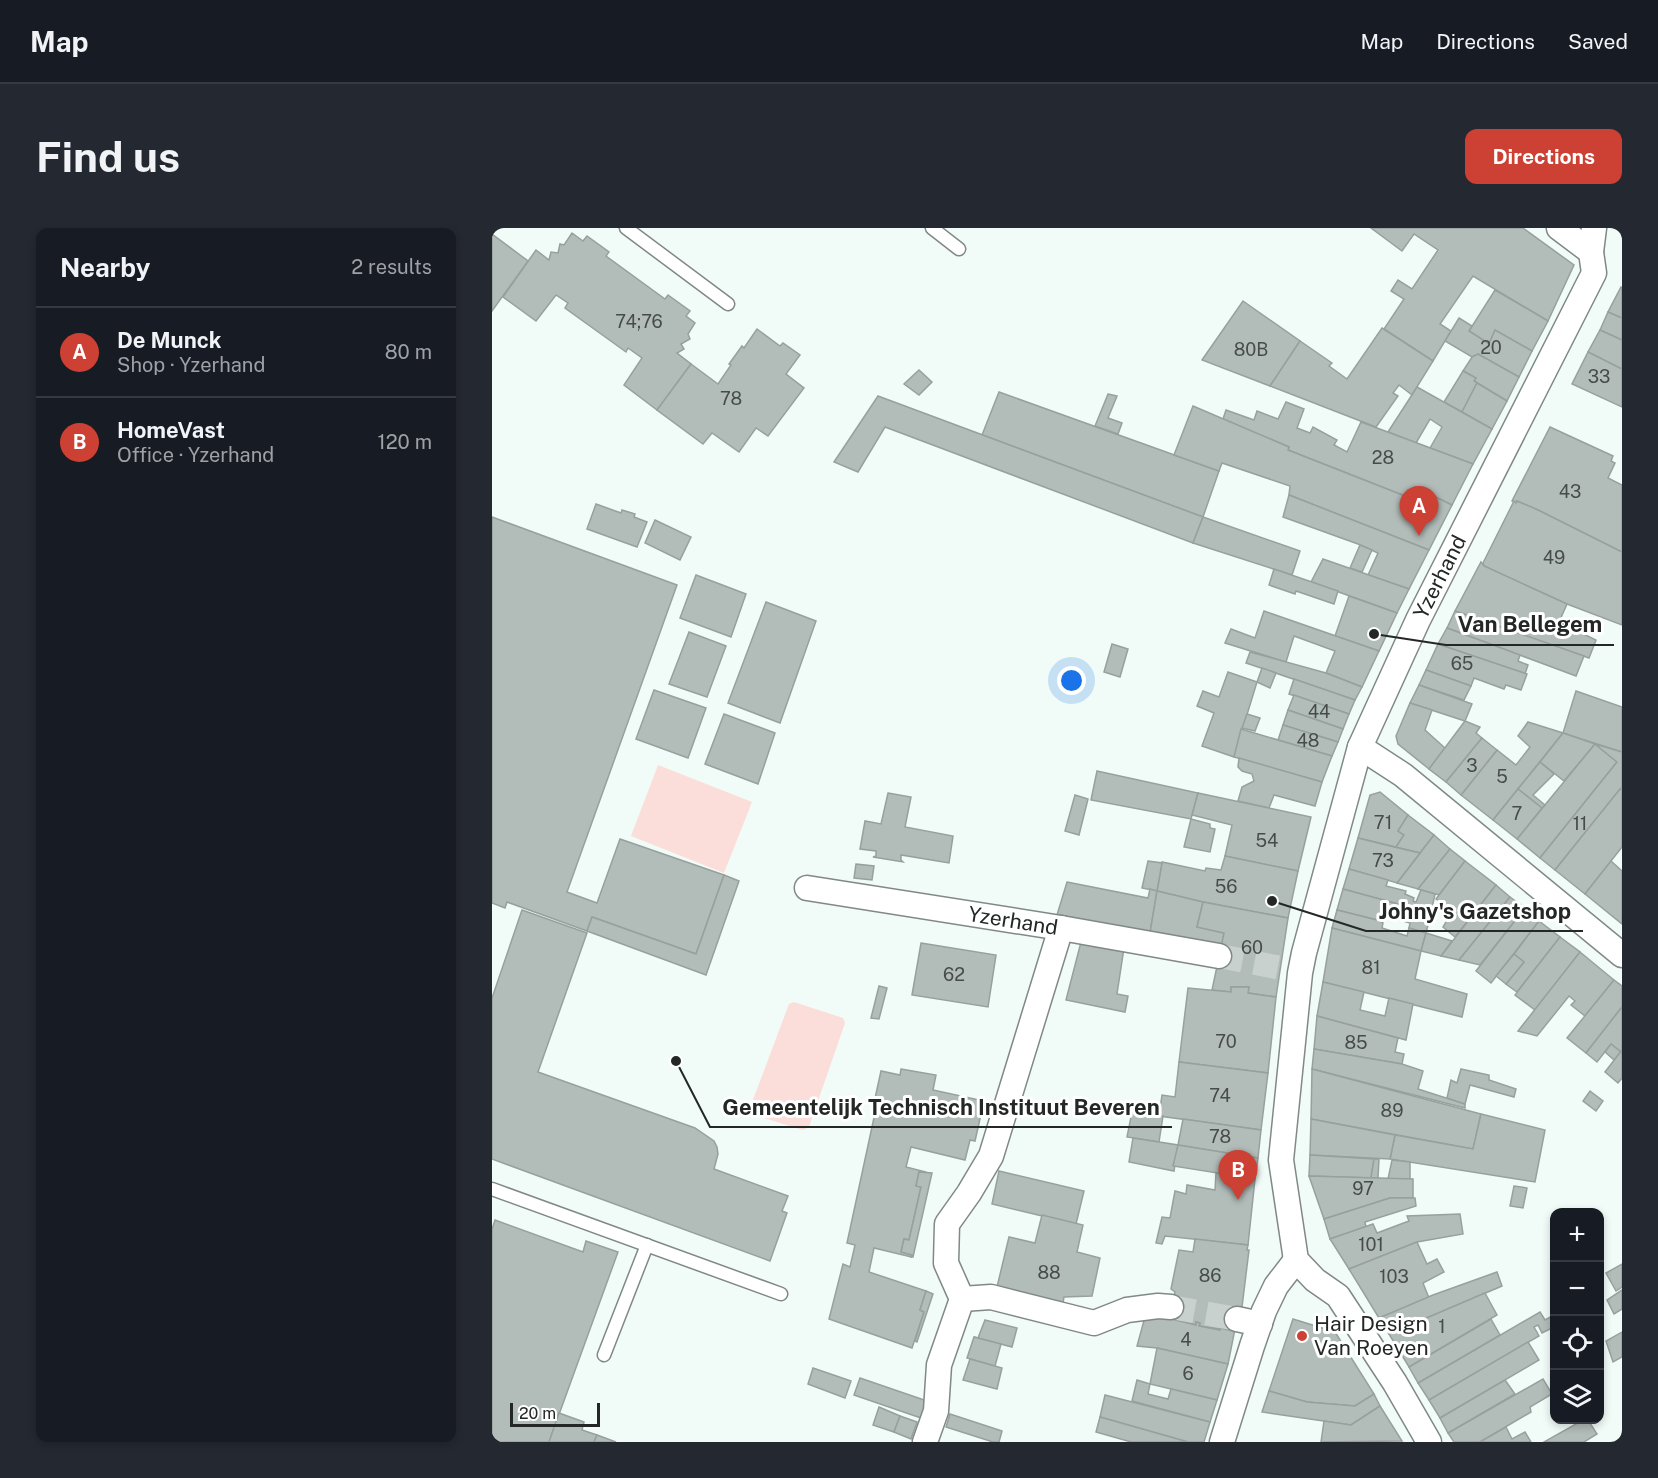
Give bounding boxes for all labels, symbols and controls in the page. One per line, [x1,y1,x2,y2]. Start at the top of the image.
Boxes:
text: Map [30,25,89,58]
text: Map [1361,29,1403,54]
text: Directions [1436,29,1535,54]
text: Saved [1568,29,1628,54]
button: Directions [1465,129,1622,184]
text: Find us [36,132,180,181]
text: Nearby [60,252,150,283]
text: 2 results [351,255,432,279]
house number: 74;76 [615,311,663,332]
text: De Munck [117,327,222,353]
house number: 20 [1480,337,1502,358]
house number: 80B [1234,339,1268,360]
text: A [72,340,87,364]
text: 80 m [385,340,432,364]
text: Shop · Yzerhand [117,353,265,377]
house number: 33 [1588,366,1610,387]
house number: 78 [720,388,742,409]
text: HomeVast [117,417,225,443]
text: B [73,430,86,454]
text: 120 m [378,430,432,454]
text: Office · Yzerhand [117,443,274,467]
house number: 28 [1372,447,1394,468]
house number: 43 [1559,481,1581,502]
pin: A [1400,486,1438,536]
street label: Yzerhand [1408,531,1471,623]
house number: 49 [1543,547,1565,568]
callout: Van Bellegem [1446,605,1614,645]
text: Van Bellegem [1458,611,1602,637]
house number: 65 [1451,653,1473,674]
your location [1057,666,1086,695]
house number: 44 [1308,701,1330,722]
house number: 48 [1297,730,1319,751]
house number: 3 [1466,755,1478,776]
house number: 5 [1496,766,1508,787]
house number: 7 [1512,803,1522,824]
house number: 71 [1374,812,1392,833]
house number: 11 [1573,813,1587,834]
house number: 54 [1256,830,1278,851]
house number: 73 [1372,850,1394,871]
house number: 56 [1215,876,1237,897]
callout: Johny's Gazetshop [1366,891,1583,931]
text: Johny's Gazetshop [1379,898,1571,924]
street label: Yzerhand [966,901,1060,940]
house number: 60 [1241,937,1263,958]
house number: 81 [1362,957,1380,978]
house number: 62 [943,964,965,985]
house number: 70 [1215,1031,1237,1052]
house number: 85 [1344,1032,1368,1053]
house number: 74 [1209,1085,1231,1106]
callout: Gemeentelijk Technisch Instituut Beveren [710,1087,1172,1127]
text: Gemeentelijk Technisch Instituut Beveren [722,1094,1160,1120]
house number: 89 [1381,1100,1403,1121]
house number: 78 [1209,1126,1231,1147]
pin: B [1218,1150,1258,1200]
house number: 97 [1352,1178,1374,1199]
map controls [1550,1208,1604,1424]
button: + [1550,1208,1604,1262]
house number: 101 [1358,1234,1384,1255]
house number: 88 [1037,1262,1061,1283]
button: − [1550,1262,1604,1316]
house number: 86 [1199,1265,1221,1286]
house number: 103 [1379,1266,1409,1287]
place label: Hair Design Van Roeyen [1314,1311,1429,1360]
house number: 1 [1438,1316,1446,1337]
button: locate [1550,1316,1604,1370]
house number: 4 [1180,1329,1192,1350]
marker: Hair Design Van Roeyen [1295,1329,1309,1343]
house number: 6 [1182,1363,1194,1384]
button: layers [1550,1370,1604,1424]
scale bar [510,1400,600,1428]
text: 20 m [519,1404,556,1423]

